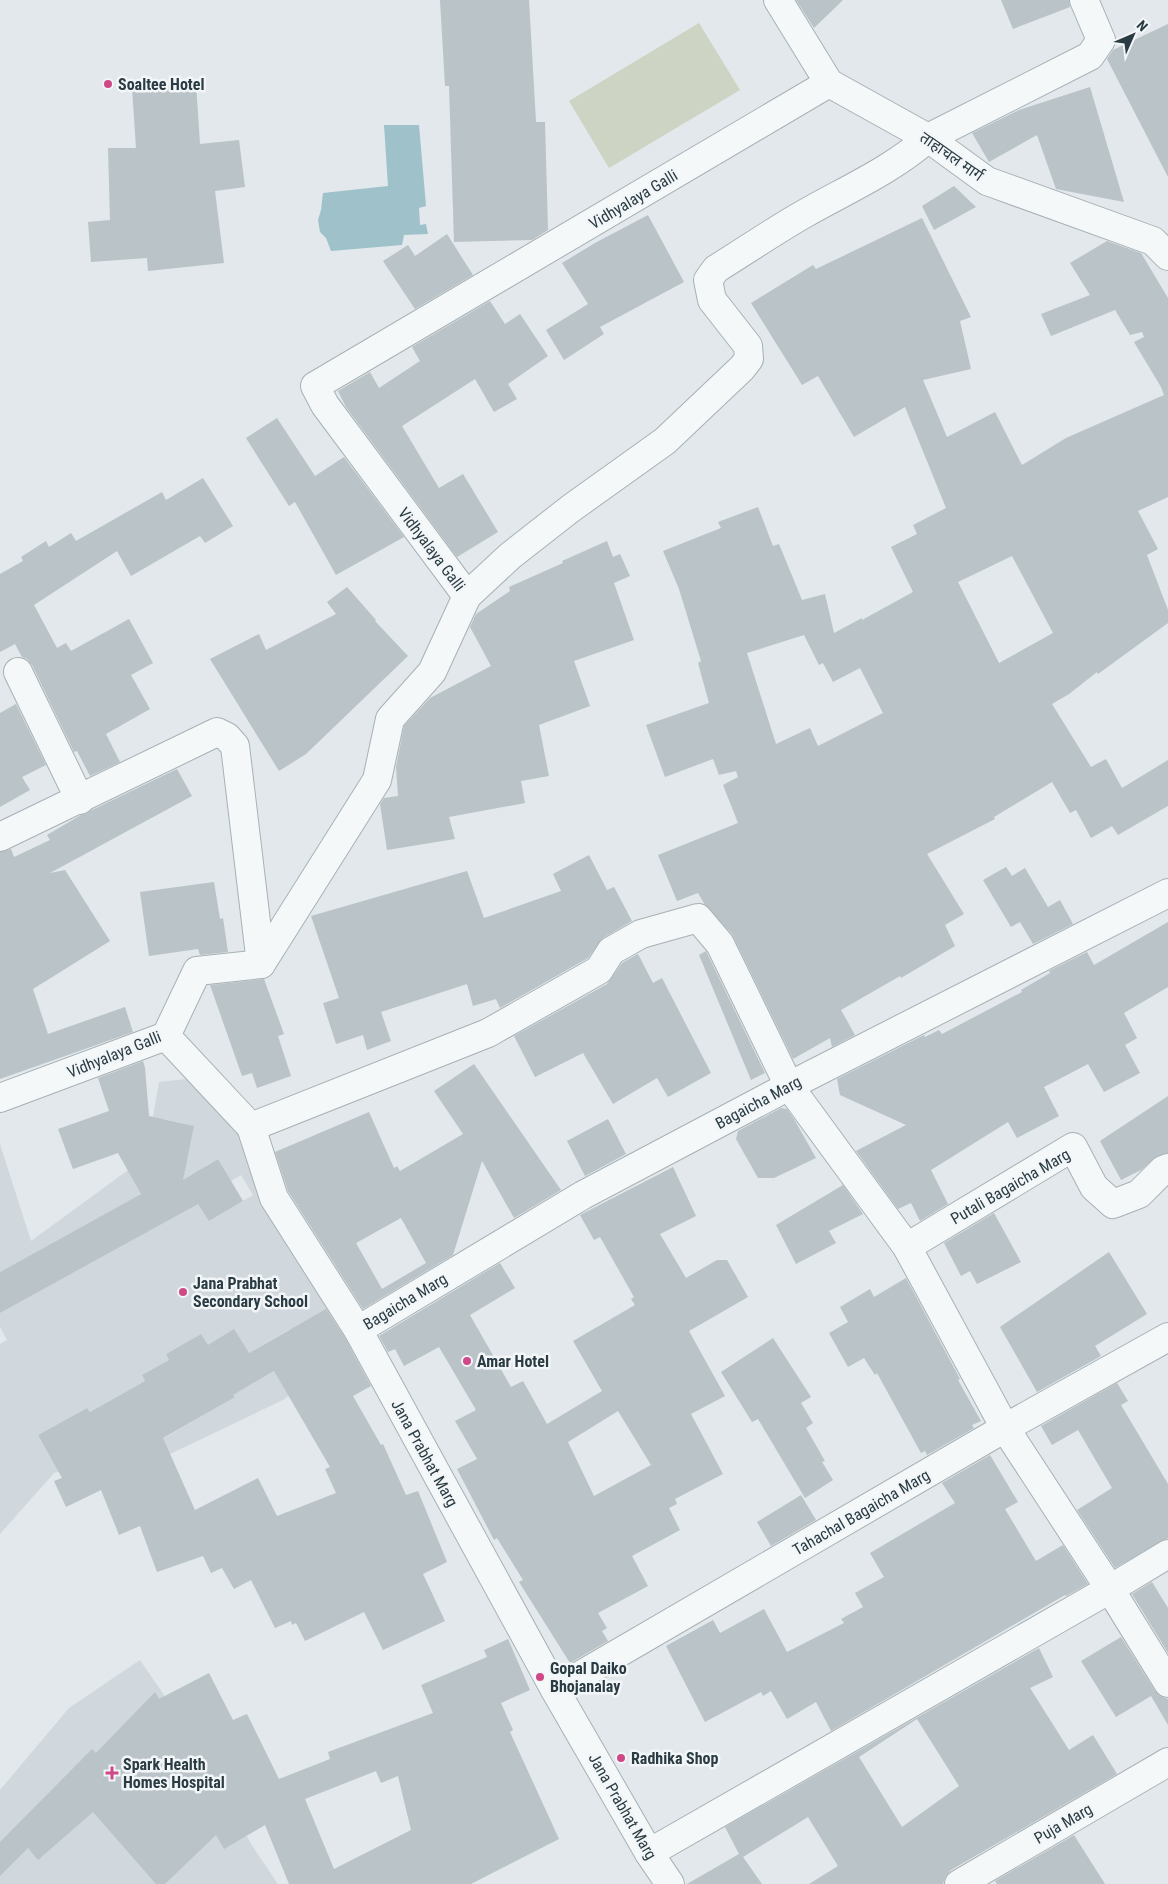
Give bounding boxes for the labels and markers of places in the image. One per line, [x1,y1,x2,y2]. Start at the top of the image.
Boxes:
place label: Soaltee Hotel [118,75,204,94]
marker: Soaltee Hotel [102,78,114,90]
place label: Jana Prabhat Secondary School [193,1274,308,1311]
marker: Jana Prabhat Secondary School [177,1286,189,1298]
place label: Amar Hotel [477,1352,549,1371]
marker: Amar Hotel [461,1355,473,1367]
place label: Gopal Daiko Bhojanalay [550,1659,627,1696]
marker: Gopal Daiko Bhojanalay [534,1671,546,1683]
place label: Radhika Shop [631,1749,719,1768]
marker: Radhika Shop [615,1752,627,1764]
place label: Spark Health Homes Hospital [123,1755,225,1792]
marker: Spark Health Homes Hospital [105,1766,119,1780]

